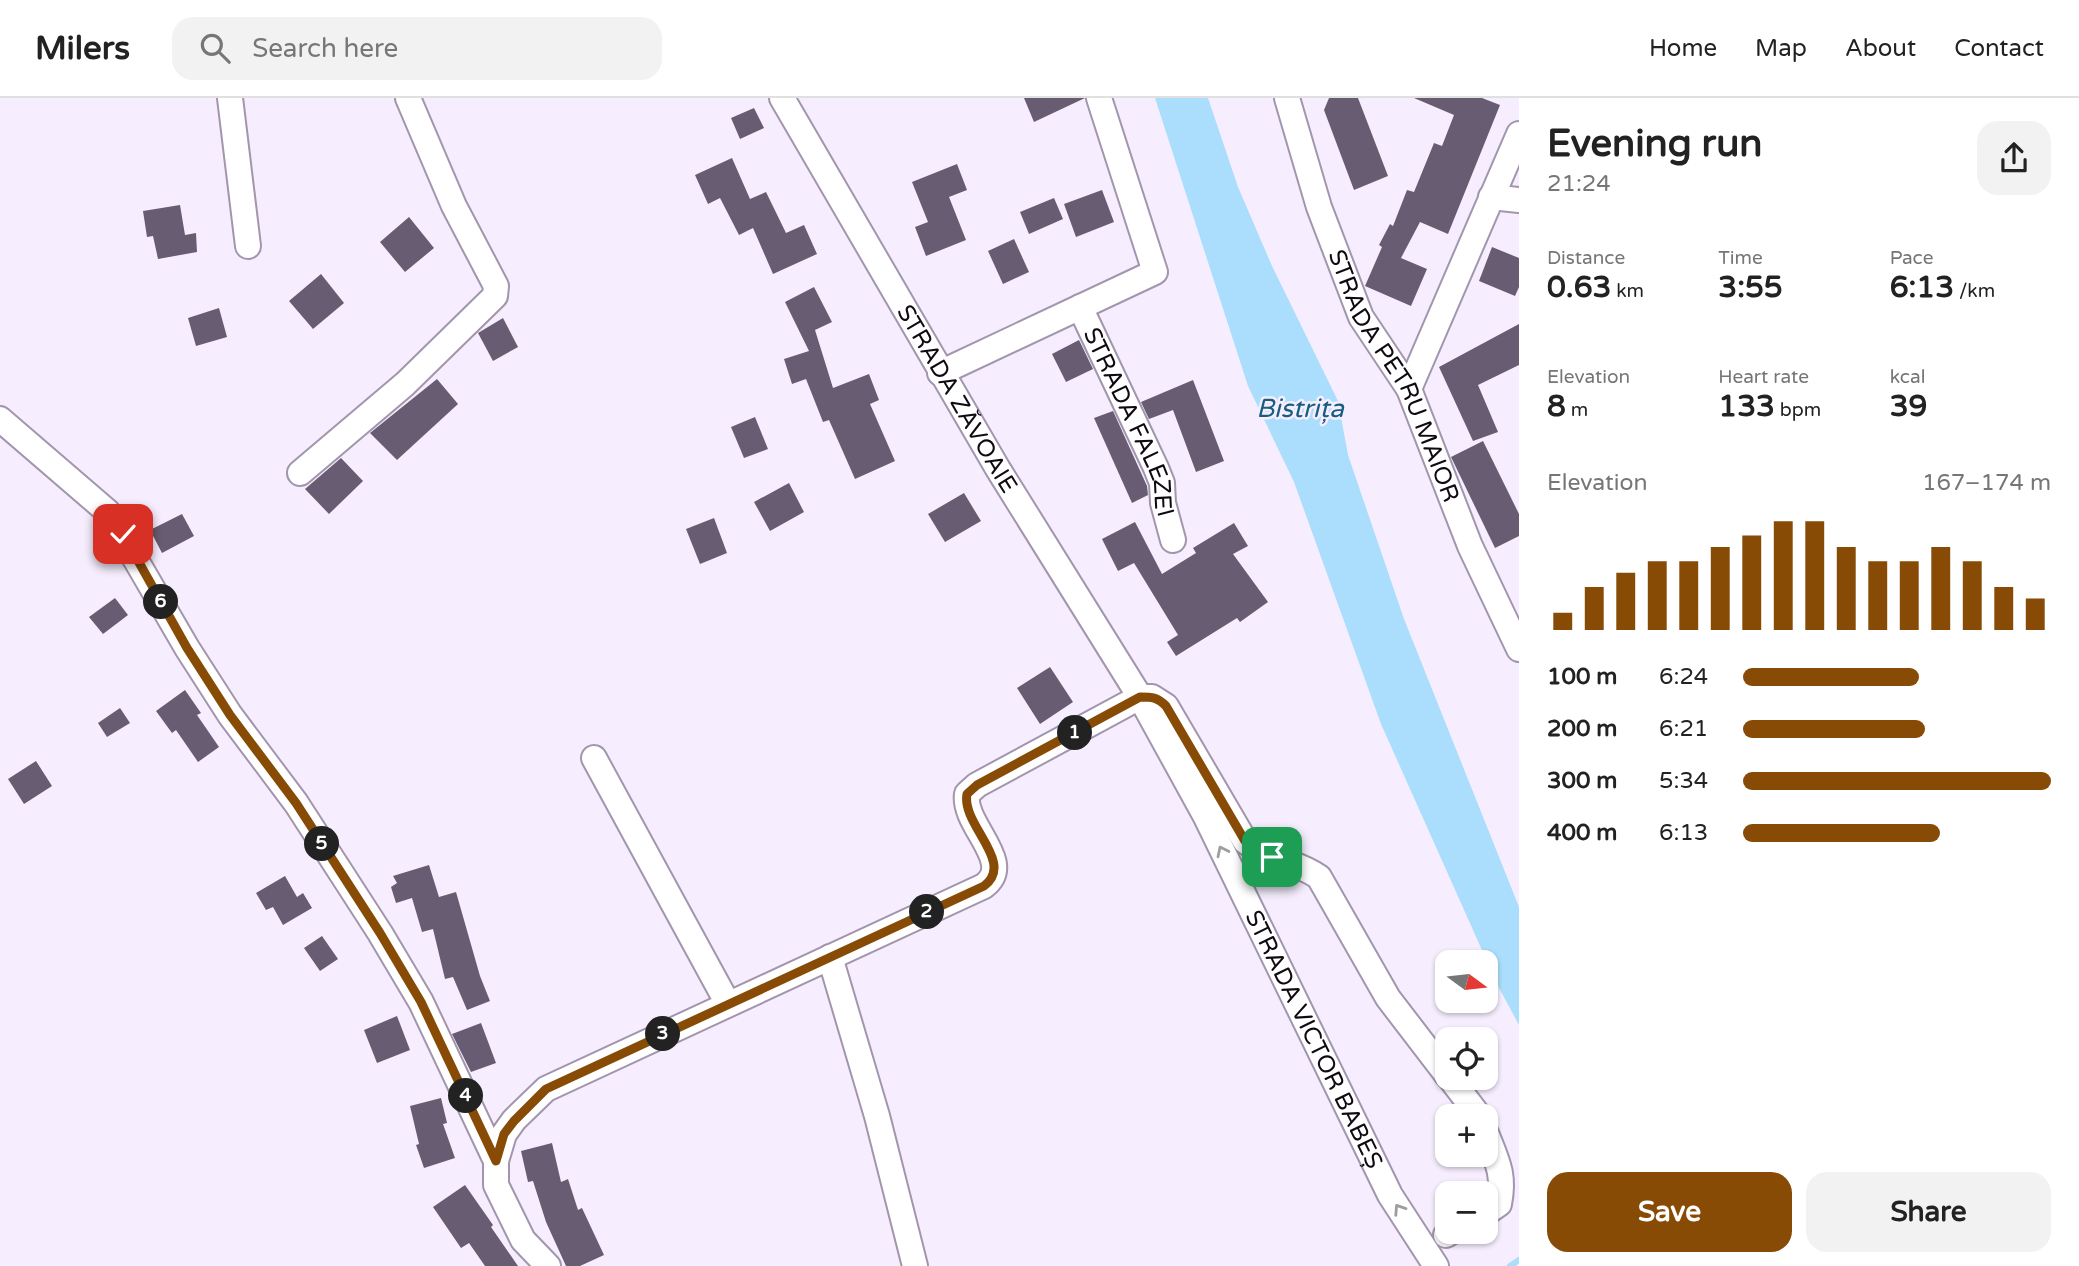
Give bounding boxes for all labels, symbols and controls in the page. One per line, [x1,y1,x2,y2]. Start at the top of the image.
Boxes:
search box [172,17,662,80]
text: Milers [35,29,130,68]
icon: search [196,29,234,67]
text: Search here [252,33,398,64]
text: Home [1649,34,1717,63]
text: Map [1755,34,1807,63]
text: About [1845,34,1916,63]
text: Contact [1954,34,2044,63]
text: Evening run [1547,121,1762,167]
button: share [1977,121,2051,195]
text: 21:24 [1547,170,1611,198]
street label: STRADA PETRU MAIOR [1322,245,1466,506]
text: Distance [1547,247,1625,269]
text: Time [1718,247,1763,269]
text: Pace [1890,247,1933,269]
text: 0.63 [1547,269,1611,306]
text: 3:55 [1718,269,1783,306]
text: 6:13 [1890,269,1954,306]
text: km [1611,280,1644,302]
text: /km [1954,280,1995,302]
street label: STRADA ZĂVOAIE [891,299,1024,498]
street label: STRADA FALEZEI [1077,323,1180,520]
text: Elevation [1547,366,1630,388]
text: Heart rate [1718,366,1809,388]
text: kcal [1890,366,1925,388]
text: 8 [1547,388,1566,425]
text: 133 [1718,388,1775,425]
text: 39 [1890,388,1927,425]
water label: Bistrița [1256,393,1345,424]
text: m [1566,399,1588,421]
text: bpm [1775,399,1821,421]
text: Elevation [1547,469,1648,497]
text: 167–174 m [1922,469,2051,497]
pin [93,504,153,564]
icon: check [104,515,142,553]
pin: 6 [144,584,178,620]
text: 6 [155,590,166,612]
text: 100 m [1547,663,1617,691]
text: 6:24 [1659,663,1708,691]
text: 200 m [1547,715,1617,743]
text: 6:21 [1659,715,1708,743]
pin: 1 [1058,716,1092,750]
text: 1 [1069,721,1080,743]
text: 300 m [1547,767,1617,795]
text: 5:34 [1659,767,1708,795]
text: 400 m [1547,819,1617,847]
text: 6:13 [1659,819,1708,847]
pin: 5 [304,826,340,862]
pin [1242,827,1302,887]
text: 5 [316,832,327,854]
icon: arrive [1253,838,1291,876]
one-way arrow [1217,846,1231,858]
pin: 2 [909,894,944,930]
text: 2 [921,900,932,922]
street label: STRADA VICTOR BABEȘ [1239,905,1389,1173]
north arrow [1435,950,1498,1013]
map controls [1435,950,1498,1244]
pin: 3 [646,1016,680,1052]
text: 3 [657,1022,668,1044]
button: locate [1435,1027,1498,1090]
pin: 4 [448,1079,484,1114]
text: 4 [460,1084,471,1106]
button: + [1435,1104,1498,1167]
button: Save [1547,1172,1792,1252]
button: Share [1806,1172,2051,1252]
button: − [1435,1181,1498,1244]
one-way arrow [1394,1203,1407,1216]

